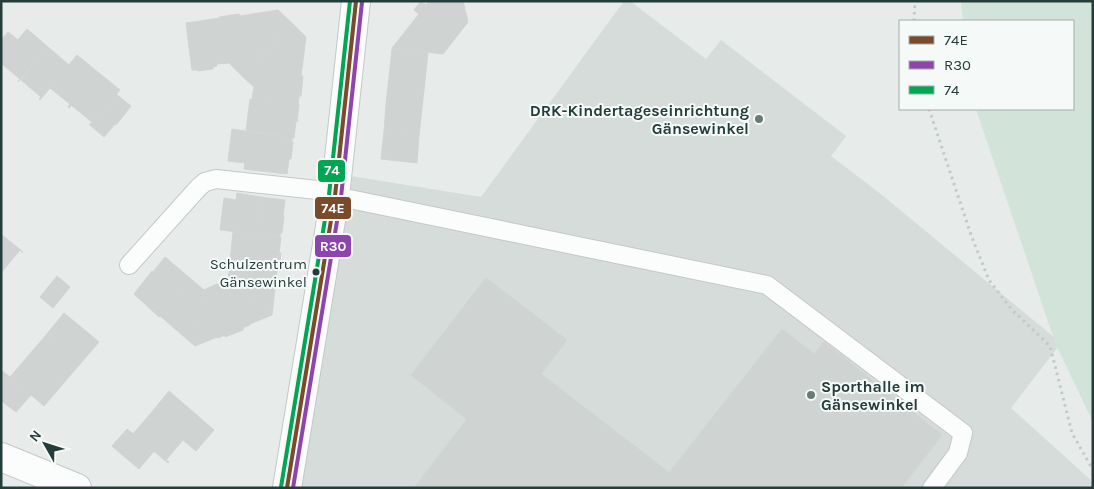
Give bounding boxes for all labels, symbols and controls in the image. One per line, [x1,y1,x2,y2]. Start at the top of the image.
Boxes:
legend [899,20,1074,110]
text: 74E [944,31,968,49]
text: R30 [944,56,971,74]
text: 74 [944,81,960,99]
place label: DRK-Kindertageseinrichtung Gänsewinkel [530,101,749,138]
marker: DRK-Kindertageseinrichtung Gänsewinkel [753,113,765,125]
line badge: 74 [317,159,346,183]
text: 74 [324,162,340,179]
line badge: 74E [314,196,352,220]
text: 74E [321,200,345,217]
line badge: R30 [314,234,352,258]
text: R30 [320,238,346,255]
place label: Schulzentrum Gänsewinkel [210,255,307,291]
marker: Schulzentrum Gänsewinkel [311,267,321,277]
place label: Sporthalle im Gänsewinkel [821,377,925,414]
marker: Sporthalle im Gänsewinkel [805,389,817,401]
north arrow [20,419,70,469]
text: N [26,427,45,445]

